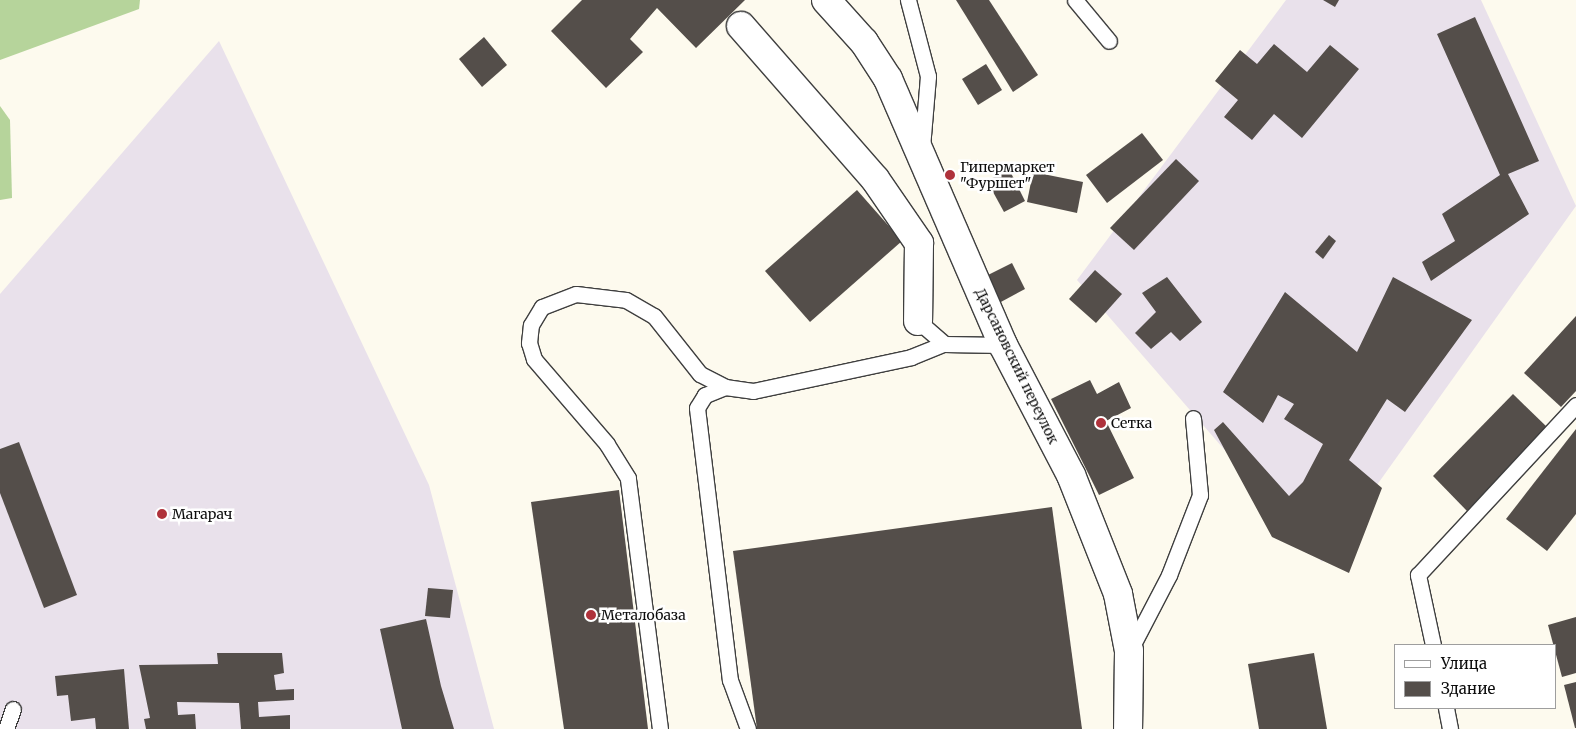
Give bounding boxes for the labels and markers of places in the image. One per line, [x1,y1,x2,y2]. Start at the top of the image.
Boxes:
place label: Гипермаркет "Фуршет" [960,159,1055,192]
marker: Гипермаркет "Фуршет" [944,169,956,181]
place label: Сетка [1111,415,1152,431]
marker: Сетка [1095,417,1107,429]
place label: Магарач [172,506,232,522]
marker: Магарач [156,508,168,520]
place label: Металобаза [601,607,686,623]
marker: Металобаза [585,609,597,621]

